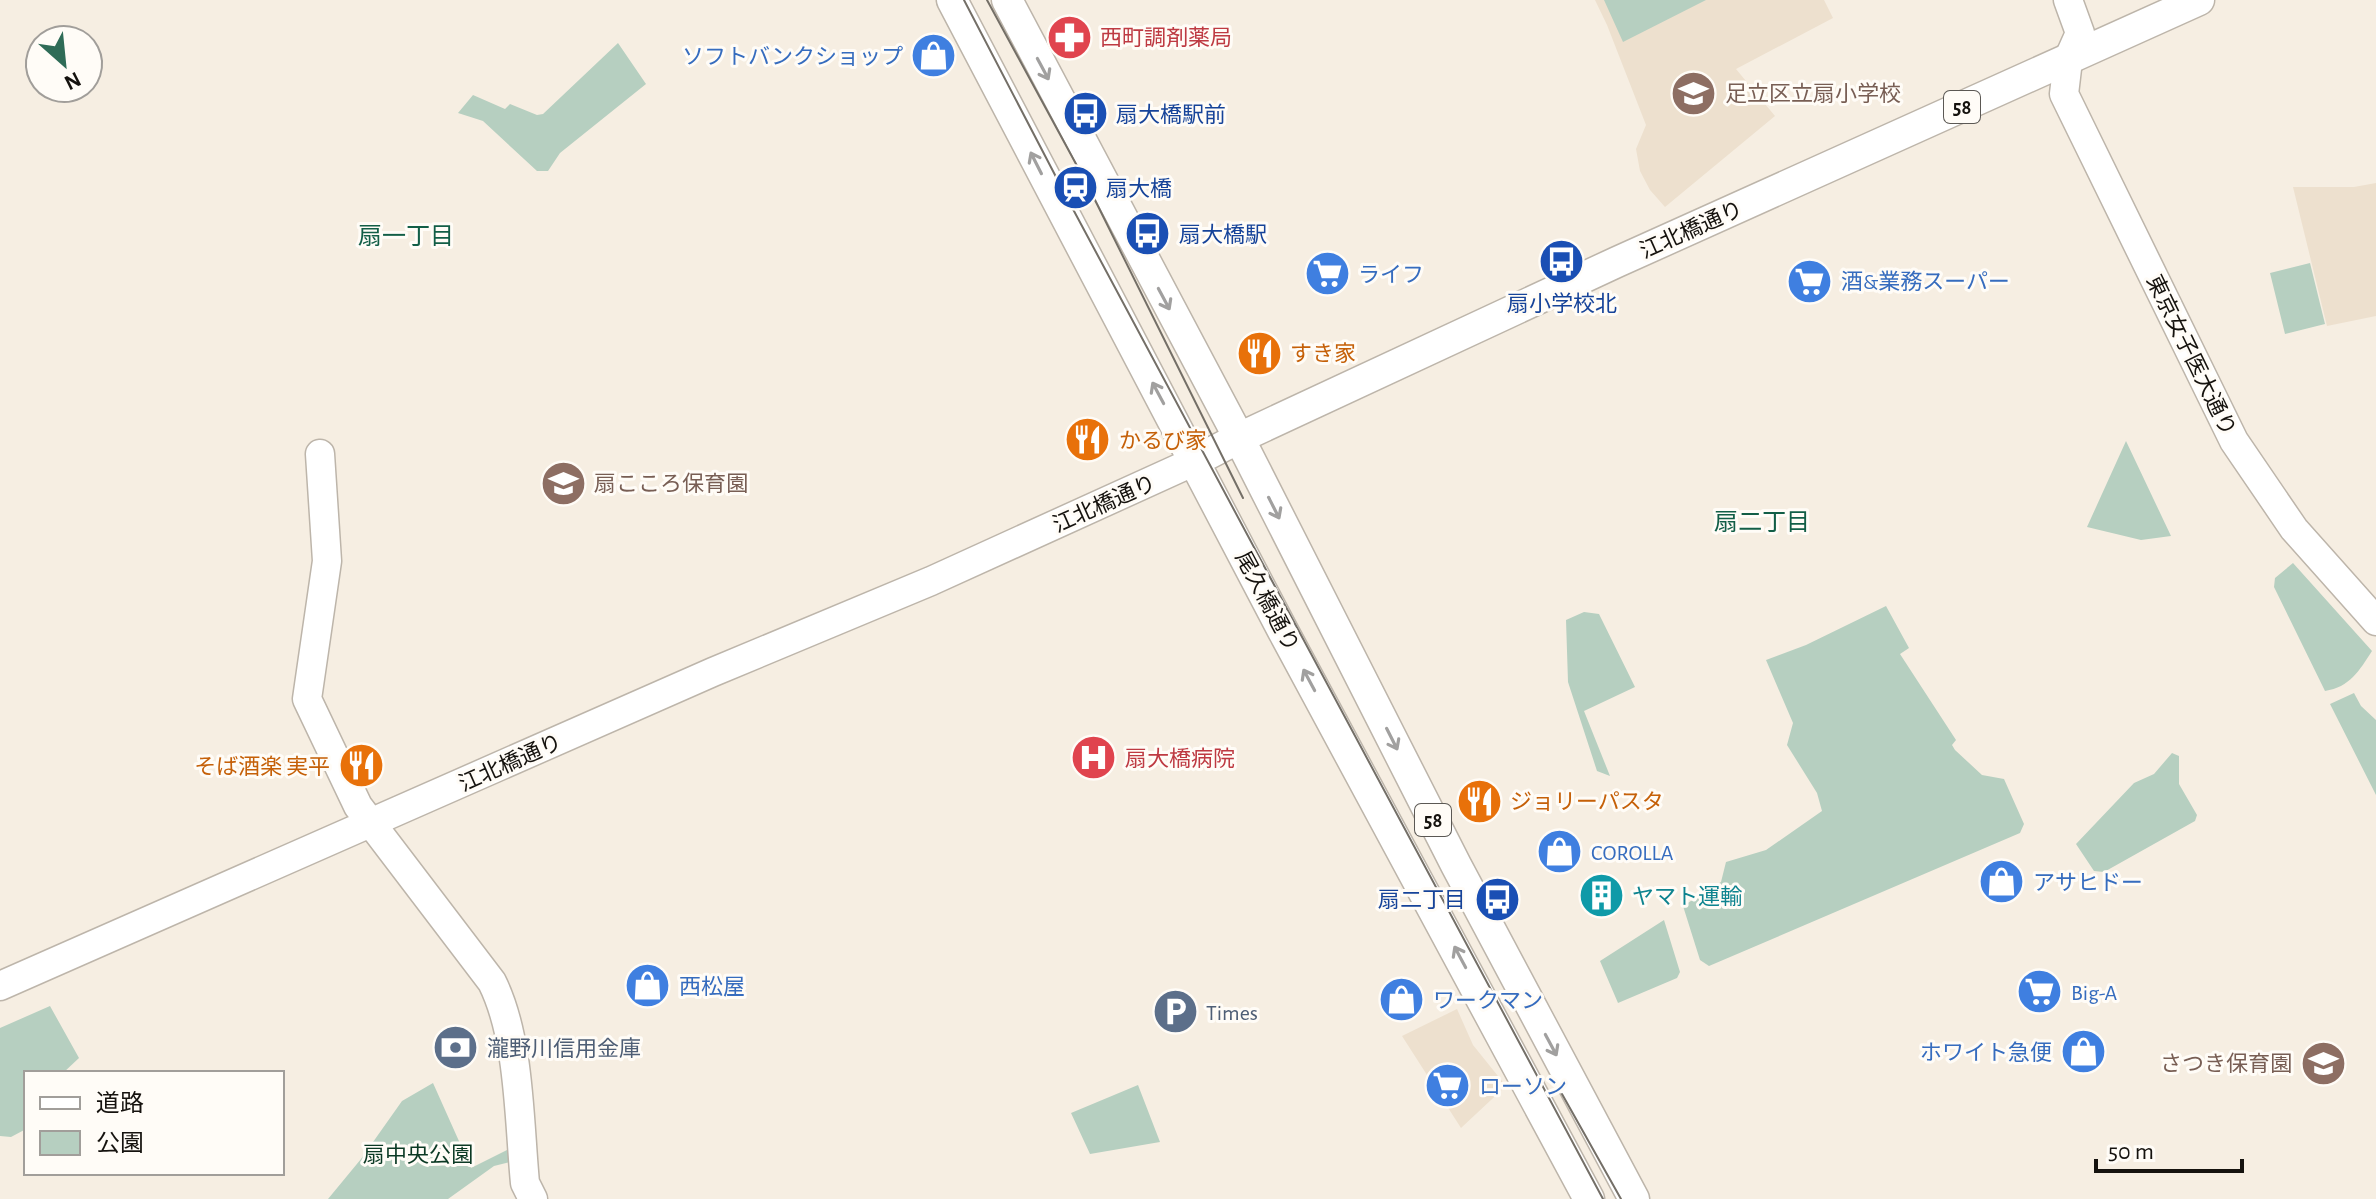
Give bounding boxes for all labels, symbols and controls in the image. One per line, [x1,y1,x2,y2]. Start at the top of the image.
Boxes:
pharmacy icon: 西町調剤薬局 [1045,13,1093,61]
north arrow [24,24,104,104]
place label: 西町調剤薬局 [1100,26,1232,49]
shop icon: ソフトバンクショップ [910,32,958,80]
place label: ソフトバンクショップ [682,45,903,68]
one-way arrow [1036,57,1052,80]
text: N [61,68,84,94]
school or university icon: 足立区立扇小学校 [1670,69,1718,117]
place label: 足立区立扇小学校 [1725,82,1901,105]
bus stop icon: 扇大橋駅前 [1061,90,1109,138]
road number: 58 [1944,91,1980,123]
place label: 扇大橋駅前 [1116,103,1226,126]
one-way arrow [1028,151,1044,175]
station icon: 扇大橋 [1051,164,1099,212]
place label: 扇大橋 [1106,177,1172,200]
street label: 江北橋通り [1636,197,1746,262]
bus stop icon: 扇大橋駅 [1124,210,1172,258]
place label: 扇大橋駅 [1179,223,1267,246]
district label: 扇一丁目 [358,225,454,249]
bus stop icon: 扇小学校北 [1538,238,1586,286]
supermarket icon: ライフ [1303,250,1351,298]
supermarket icon: 酒&業務スーパー [1786,257,1834,305]
place label: ライフ [1358,264,1424,286]
place label: 酒&業務スーパー [1841,270,2010,293]
street label: 東京女子医大通り [2143,271,2240,439]
one-way arrow [1157,287,1173,311]
place label: 扇小学校北 [1507,292,1617,315]
restaurant icon: すき家 [1235,329,1283,377]
place label: すき家 [1290,342,1356,365]
one-way arrow [1149,381,1165,405]
restaurant icon: かるび家 [1064,416,1112,464]
place label: かるび家 [1119,429,1207,452]
school or university icon: 扇こころ保育園 [539,459,587,507]
street label: 江北橋通り [1049,471,1159,536]
place label: 扇こころ保育園 [594,472,748,495]
one-way arrow [1267,495,1282,519]
district label: 扇二丁目 [1714,511,1810,535]
street label: 尾久橋通り [1232,547,1304,655]
one-way arrow [1301,668,1317,692]
one-way arrow [1385,727,1400,751]
street label: 江北橋通り [455,730,565,795]
hospital icon: 扇大橋病院 [1070,734,1118,782]
restaurant icon: そば酒楽 実平 [337,742,385,790]
place label: 扇大橋病院 [1125,747,1235,770]
place label: そば酒楽 実平 [194,755,330,778]
restaurant icon: ジョリーパスタ [1455,777,1503,825]
place label: ジョリーパスタ [1510,791,1664,813]
road number: 58 [1415,804,1451,836]
shop icon: COROLLA [1536,828,1584,876]
place label: COROLLA [1591,842,1674,864]
shop icon: アサヒドー [1978,858,2026,906]
building icon: ヤマト運輸 [1577,872,1625,920]
place label: アサヒドー [2033,872,2143,894]
bus stop icon: 扇二丁目 [1473,875,1521,923]
place label: ヤマト運輸 [1632,885,1742,908]
place label: 扇二丁目 [1378,889,1466,911]
one-way arrow [1452,946,1468,970]
shop icon: 西松屋 [624,962,672,1010]
supermarket icon: Big-A [2016,968,2064,1016]
place label: 西松屋 [679,975,745,998]
shop icon: ワークマン [1378,976,1426,1024]
place label: Big-A [2071,982,2118,1004]
parking icon: Times [1151,988,1199,1036]
place label: ワークマン [1433,990,1543,1012]
place label: Times [1206,1002,1258,1024]
bank icon: 瀧野川信用金庫 [432,1024,480,1072]
shop icon: ホワイト急便 [2059,1028,2107,1076]
one-way arrow [1543,1032,1559,1056]
place label: 瀧野川信用金庫 [487,1037,641,1060]
school or university icon: さつき保育園 [2299,1039,2347,1087]
place label: ホワイト急便 [1920,1041,2052,1064]
place label: さつき保育園 [2160,1052,2292,1075]
supermarket icon: ローソン [1424,1062,1472,1110]
legend [24,1071,284,1175]
place label: ローソン [1479,1076,1567,1098]
text: 道路 [96,1090,144,1116]
scale bar [2096,1123,2242,1173]
text: 公園 [96,1131,144,1156]
text: 50 m [2108,1140,2154,1164]
park label: 扇中央公園 [363,1143,473,1166]

